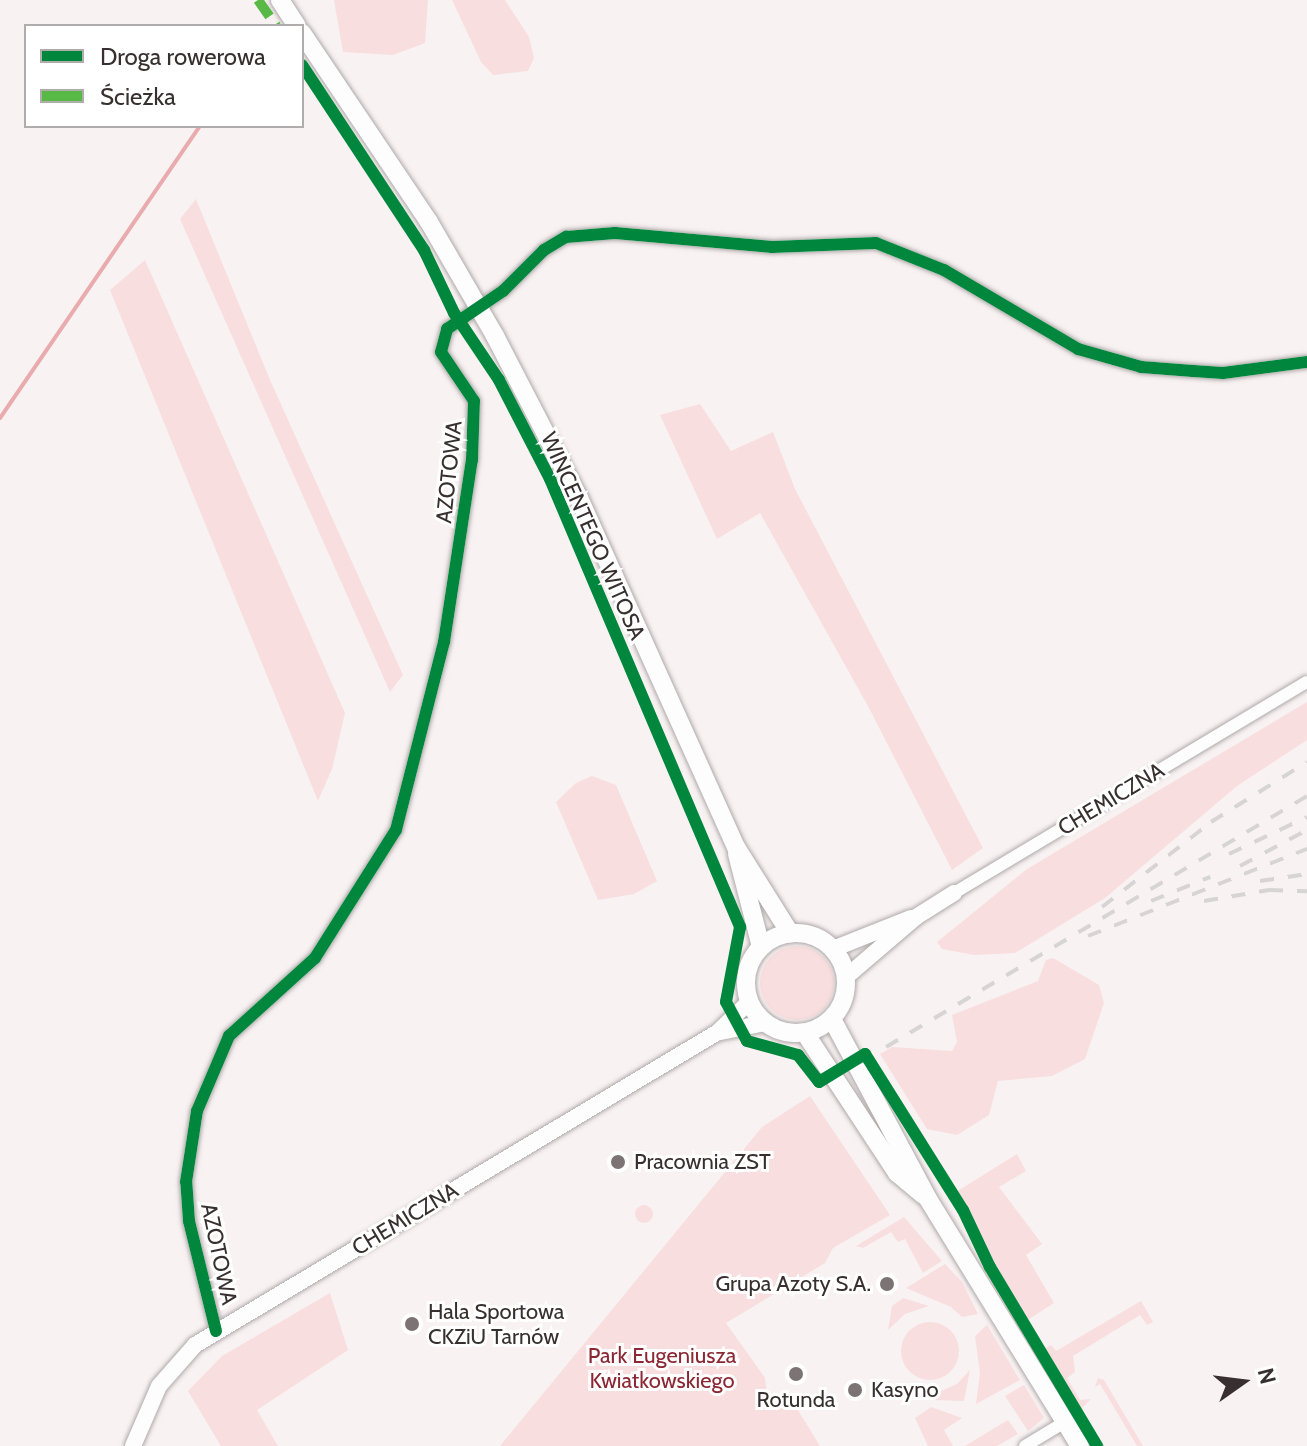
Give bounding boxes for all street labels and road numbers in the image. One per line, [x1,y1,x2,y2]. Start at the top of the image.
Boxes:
street label: AZOTOWA [430,419,468,525]
street label: WINCENTEGO WITOSA [535,428,651,644]
street label: CHEMICZNA [1053,757,1169,841]
street label: CHEMICZNA [347,1177,463,1261]
street label: AZOTOWA [195,1201,243,1307]

